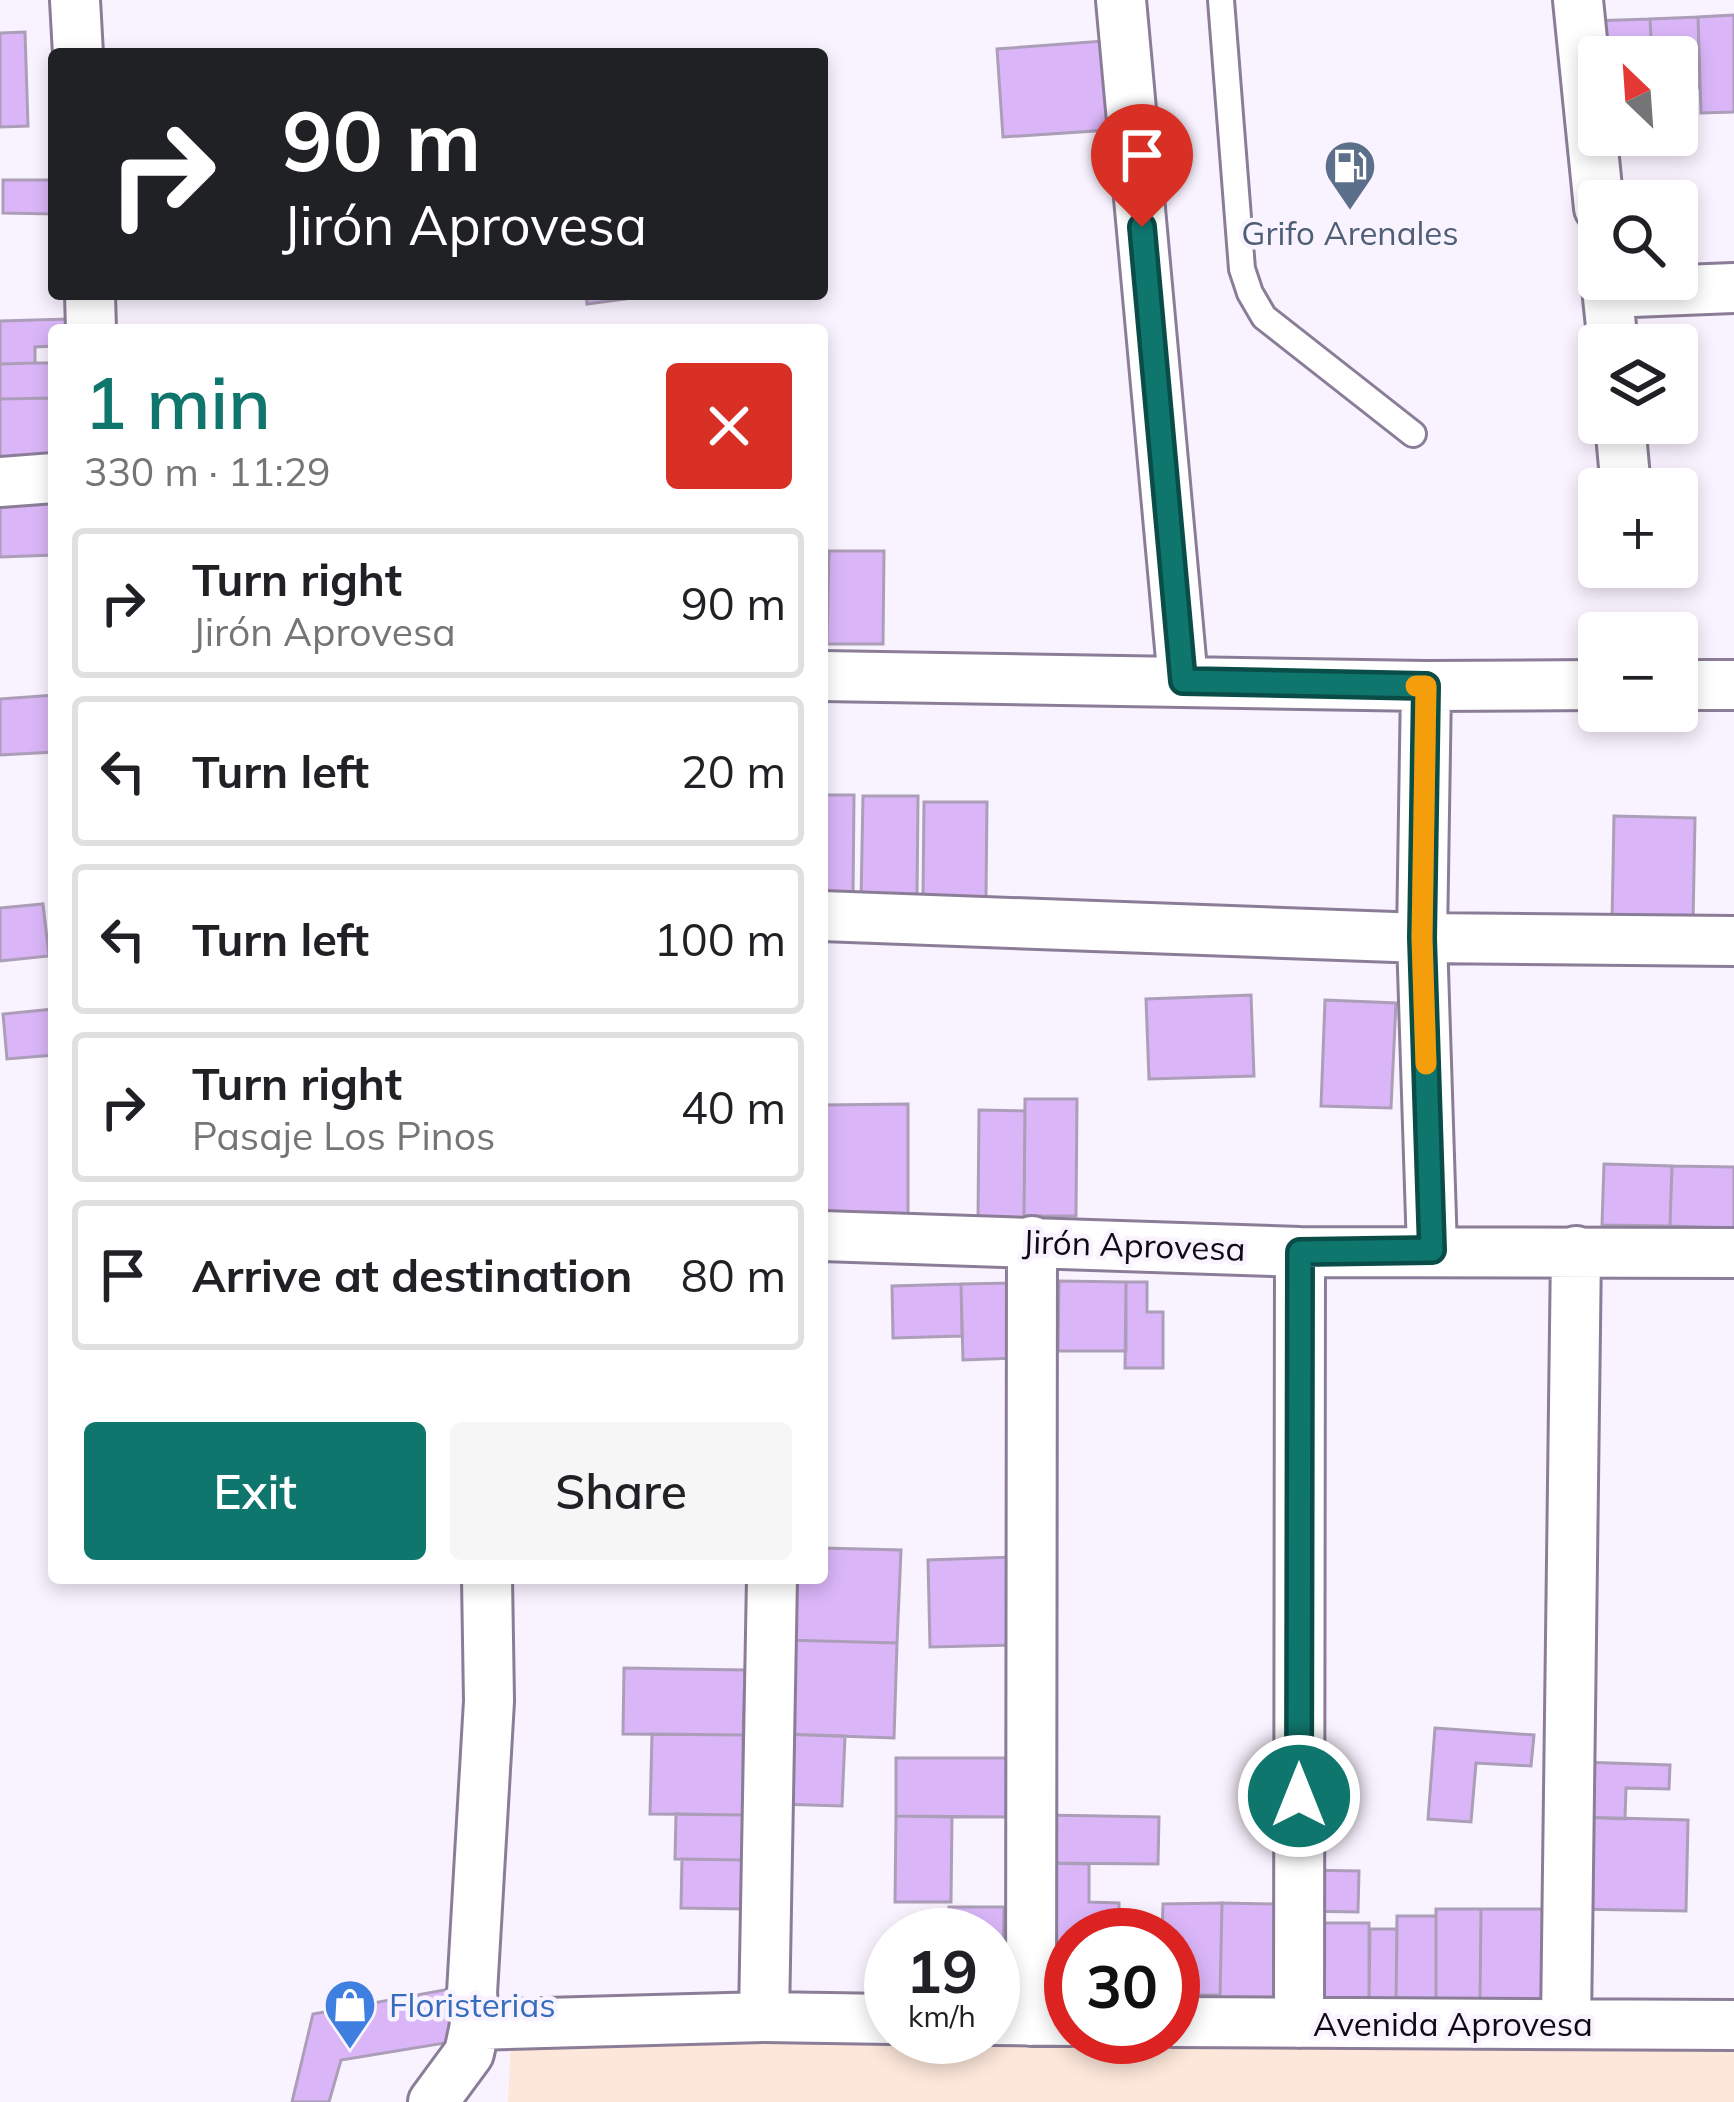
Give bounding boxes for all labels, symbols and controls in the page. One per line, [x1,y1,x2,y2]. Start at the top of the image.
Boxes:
north arrow [1578,36,1698,156]
map controls [1578,36,1698,732]
text: 90 m [282,87,481,192]
icon: right [84,96,240,252]
pin [1091,104,1193,227]
icon: arrive [1109,122,1175,188]
fuel station icon: Grifo Arenales [1322,138,1378,212]
button: search [1578,180,1698,300]
text: Jirón Aprovesa [282,191,647,259]
place label: Grifo Arenales [1241,212,1459,253]
button: layers [1578,324,1698,444]
text: 1 min [84,357,271,447]
button: close [666,363,792,489]
text: 330 m · 11:29 [84,447,330,496]
button: + [1578,468,1698,588]
text: Turn right [192,551,402,607]
icon: right [90,570,156,636]
text: 90 m [681,575,786,631]
text: Jirón Aprovesa [192,607,456,656]
button: − [1578,612,1698,732]
icon: left [90,738,156,804]
text: Turn left [192,743,369,799]
text: 20 m [681,743,786,799]
icon: left [90,906,156,972]
text: Turn left [192,911,369,967]
text: 100 m [654,911,786,967]
text: Turn right [192,1055,402,1111]
icon: right [90,1074,156,1140]
text: 40 m [681,1079,786,1135]
text: Pasaje Los Pinos [192,1111,495,1160]
street label: Jirón Aprovesa [1022,1220,1246,1269]
icon: arrive [90,1242,156,1308]
text: Arrive at destination [192,1247,632,1303]
text: 80 m [681,1247,786,1303]
button: Exit [84,1422,426,1560]
button: Share [450,1422,792,1560]
position arrow [1236,1733,1362,1859]
speed limit sign: 30 [1044,1908,1200,2064]
text: 19 [906,1933,978,2008]
shop icon: Floristerias [322,1977,378,2051]
place label: Floristerias [389,1984,556,2025]
text: km/h [908,1997,976,2035]
street label: Avenida Aprovesa [1313,2003,1593,2044]

